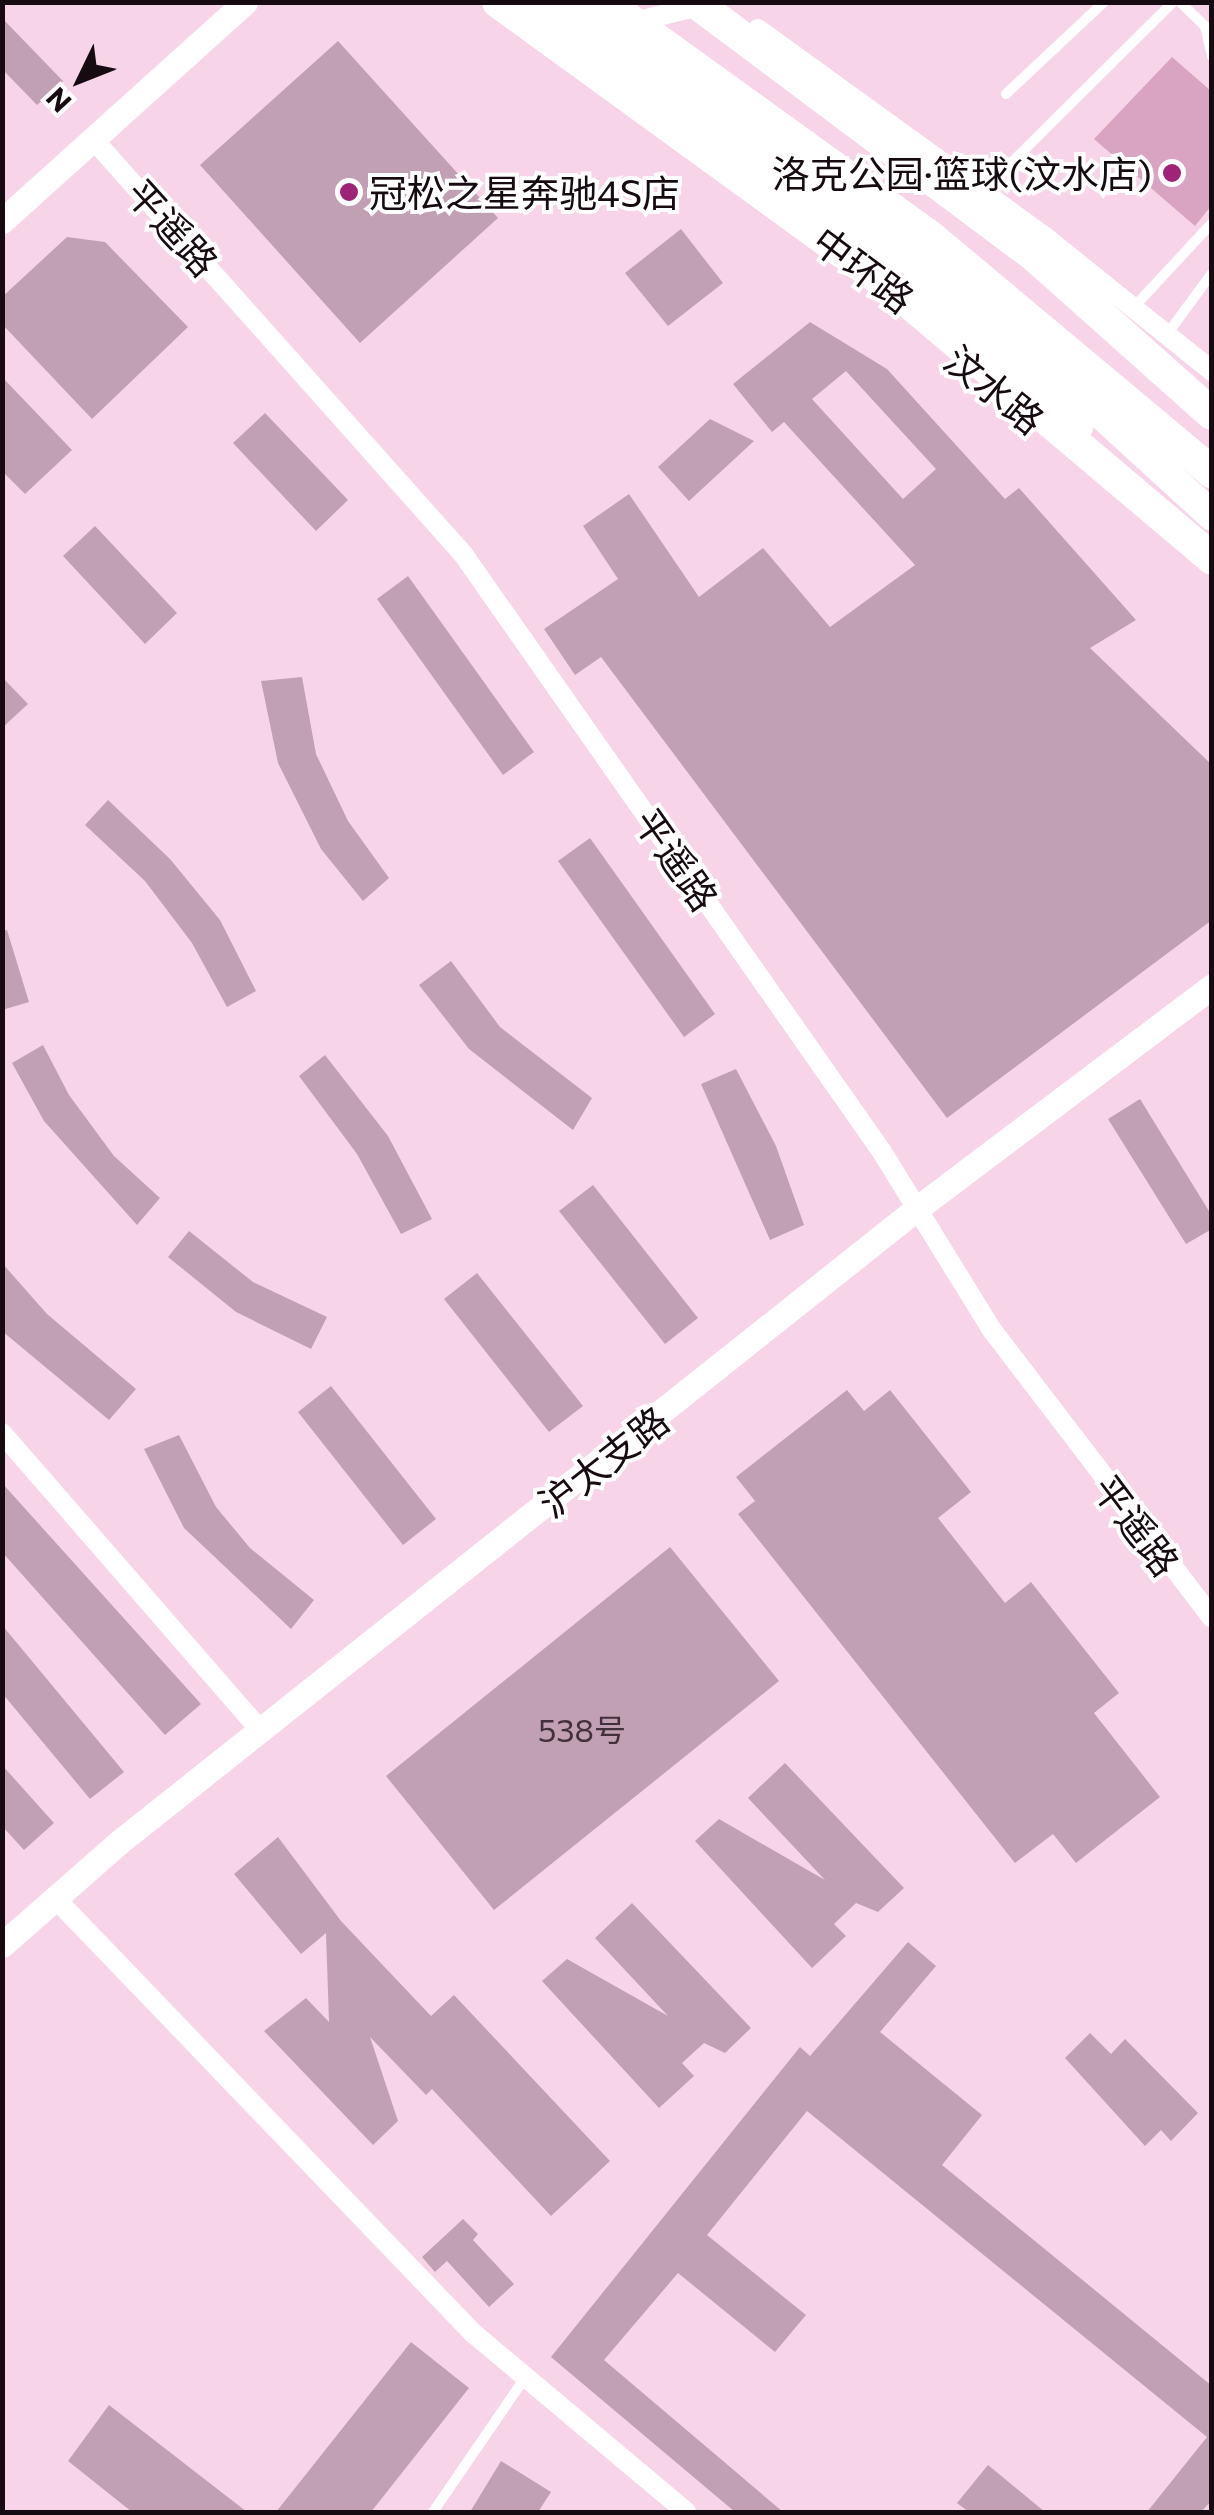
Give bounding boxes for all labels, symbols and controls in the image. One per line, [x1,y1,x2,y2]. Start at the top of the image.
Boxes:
north arrow [30,30,130,130]
text: N [38,81,78,120]
place label: 洛克公园·篮球(汶水店) [772,150,1152,196]
marker: 洛克公园·篮球(汶水店) [1161,162,1183,184]
street label: 平遥路 [118,169,228,285]
place label: 冠松之星奔驰4S店 [369,169,680,215]
marker: 冠松之星奔驰4S店 [338,181,360,203]
street label: 中环路 [805,216,923,322]
street label: 汶水路 [936,335,1054,443]
street label: 平遥路 [626,799,728,919]
street label: 沪太支路 [529,1396,677,1526]
street label: 平遥路 [1084,1466,1190,1584]
house number: 538号 [538,1710,626,1748]

